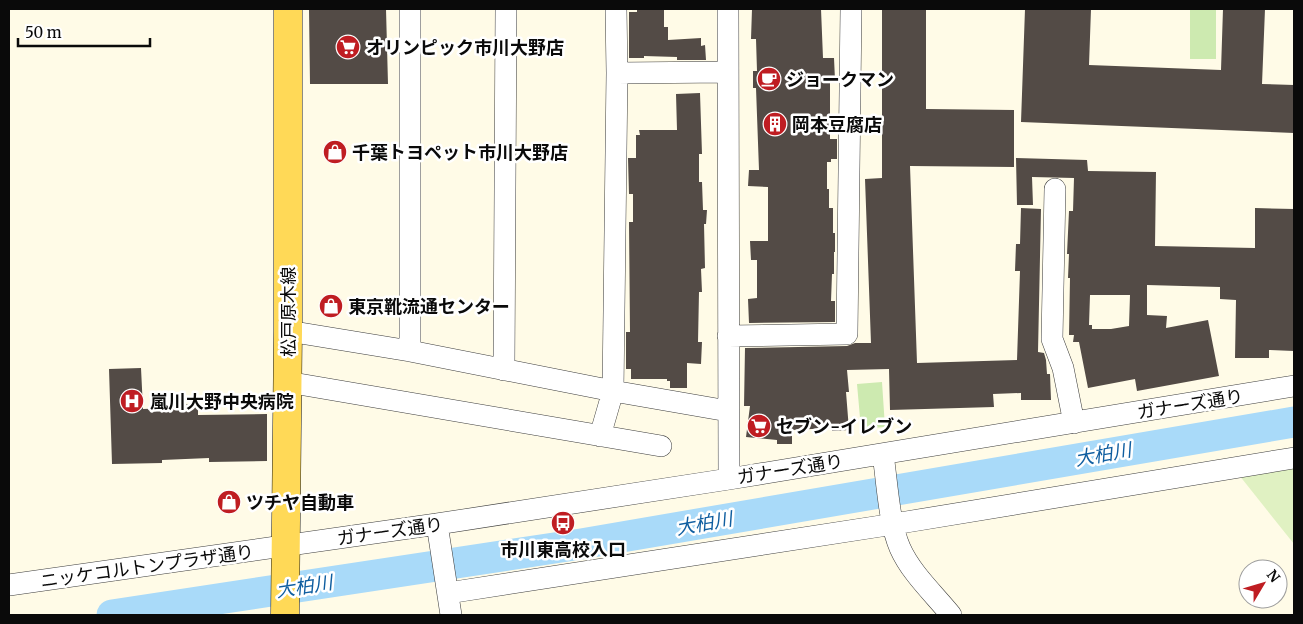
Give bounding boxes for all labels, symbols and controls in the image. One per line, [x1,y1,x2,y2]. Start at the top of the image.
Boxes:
scale bar [18,15,150,47]
text: 50 m [25,23,62,42]
supermarket icon: オリンピック市川大野店 [335,34,361,60]
place label: オリンピック市川大野店 [366,36,564,59]
cafe icon: ジョークマン [756,66,782,92]
place label: ジョークマン [786,68,894,91]
building icon: 岡本豆腐店 [762,111,788,137]
place label: 岡本豆腐店 [792,113,882,136]
shop icon: 千葉トヨペット市川大野店 [322,139,348,165]
place label: 千葉トヨペット市川大野店 [352,141,568,164]
street label: 松戸原木線 [277,267,300,357]
shop icon: 東京靴流通センター [318,293,344,319]
place label: 東京靴流通センター [348,295,510,318]
street label: ガナーズ通り [1135,384,1245,424]
hospital icon: 嵐川大野中央病院 [119,388,145,414]
place label: 嵐川大野中央病院 [150,390,294,413]
supermarket icon: セブン-イレブン [746,413,772,439]
place label: セブン-イレブン [776,415,912,438]
water label: 大柏川 [1073,437,1135,471]
street label: ガナーズ通り [735,449,845,489]
shop icon: ツチヤ自動車 [216,489,242,515]
place label: ツチヤ自動車 [246,491,354,514]
water label: 大柏川 [674,506,736,540]
bus stop icon: 市川東高校入口 [550,510,576,536]
street label: ガナーズ通り [335,512,445,550]
place label: 市川東高校入口 [500,538,626,561]
street label: ニッケコルトンプラザ通り [39,540,255,592]
north arrow [1238,559,1288,609]
text: N [1263,566,1284,586]
water label: 大柏川 [274,569,336,602]

